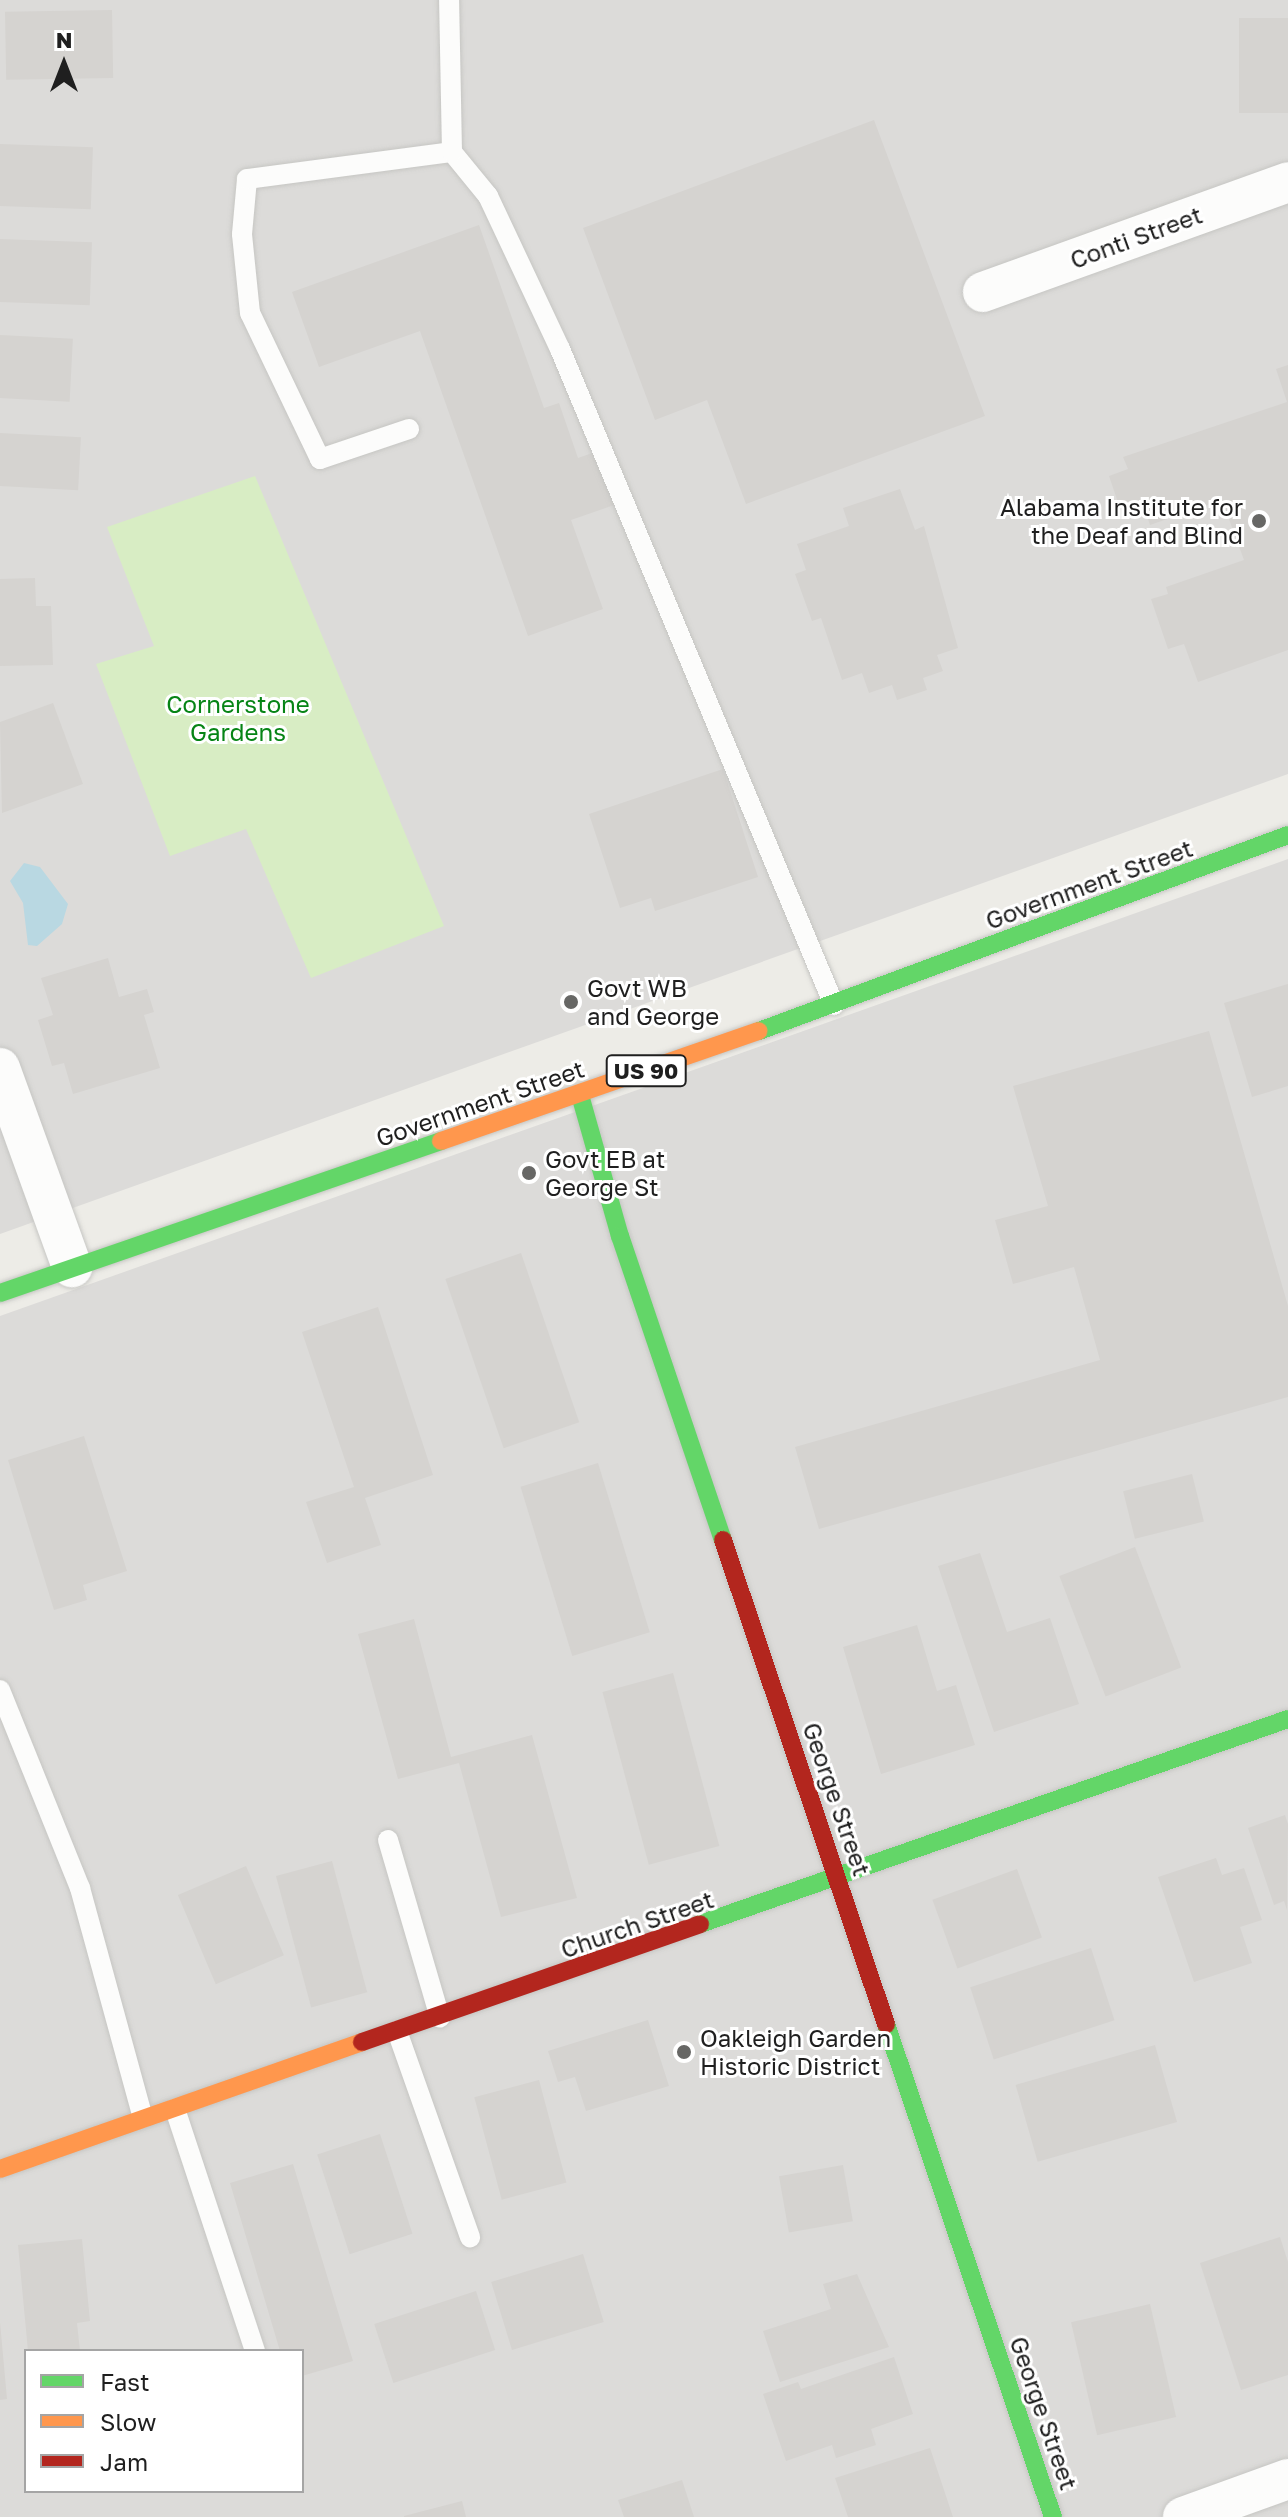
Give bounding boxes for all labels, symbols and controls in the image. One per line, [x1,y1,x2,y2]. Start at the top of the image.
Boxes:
north arrow [24,24,104,104]
text: N [56,26,72,53]
street label: Conti Street [1066,200,1206,274]
place label: Alabama Institute for the Deaf and Blind [1000,493,1243,549]
marker: Alabama Institute for the Deaf and Blind [1250,512,1268,530]
park label: Cornerstone Gardens [166,690,310,746]
street label: Government Street [982,833,1196,935]
place label: Govt WB and George [587,974,719,1030]
marker: Govt WB and George [562,993,580,1011]
road number: US 90 [604,1053,688,1089]
street label: Government Street [372,1054,588,1152]
place label: Govt EB at George St [545,1145,665,1201]
marker: Govt EB at George St [520,1164,538,1182]
street label: George Street [797,1719,877,1879]
street label: Church Street [557,1884,717,1964]
place label: Oakleigh Garden Historic District [700,2024,891,2080]
marker: Oakleigh Garden Historic District [675,2043,693,2061]
street label: George Street [1004,2333,1084,2493]
legend [24,2349,304,2493]
text: Fast [100,2367,150,2396]
text: Slow [100,2407,156,2436]
text: Jam [100,2447,148,2476]

